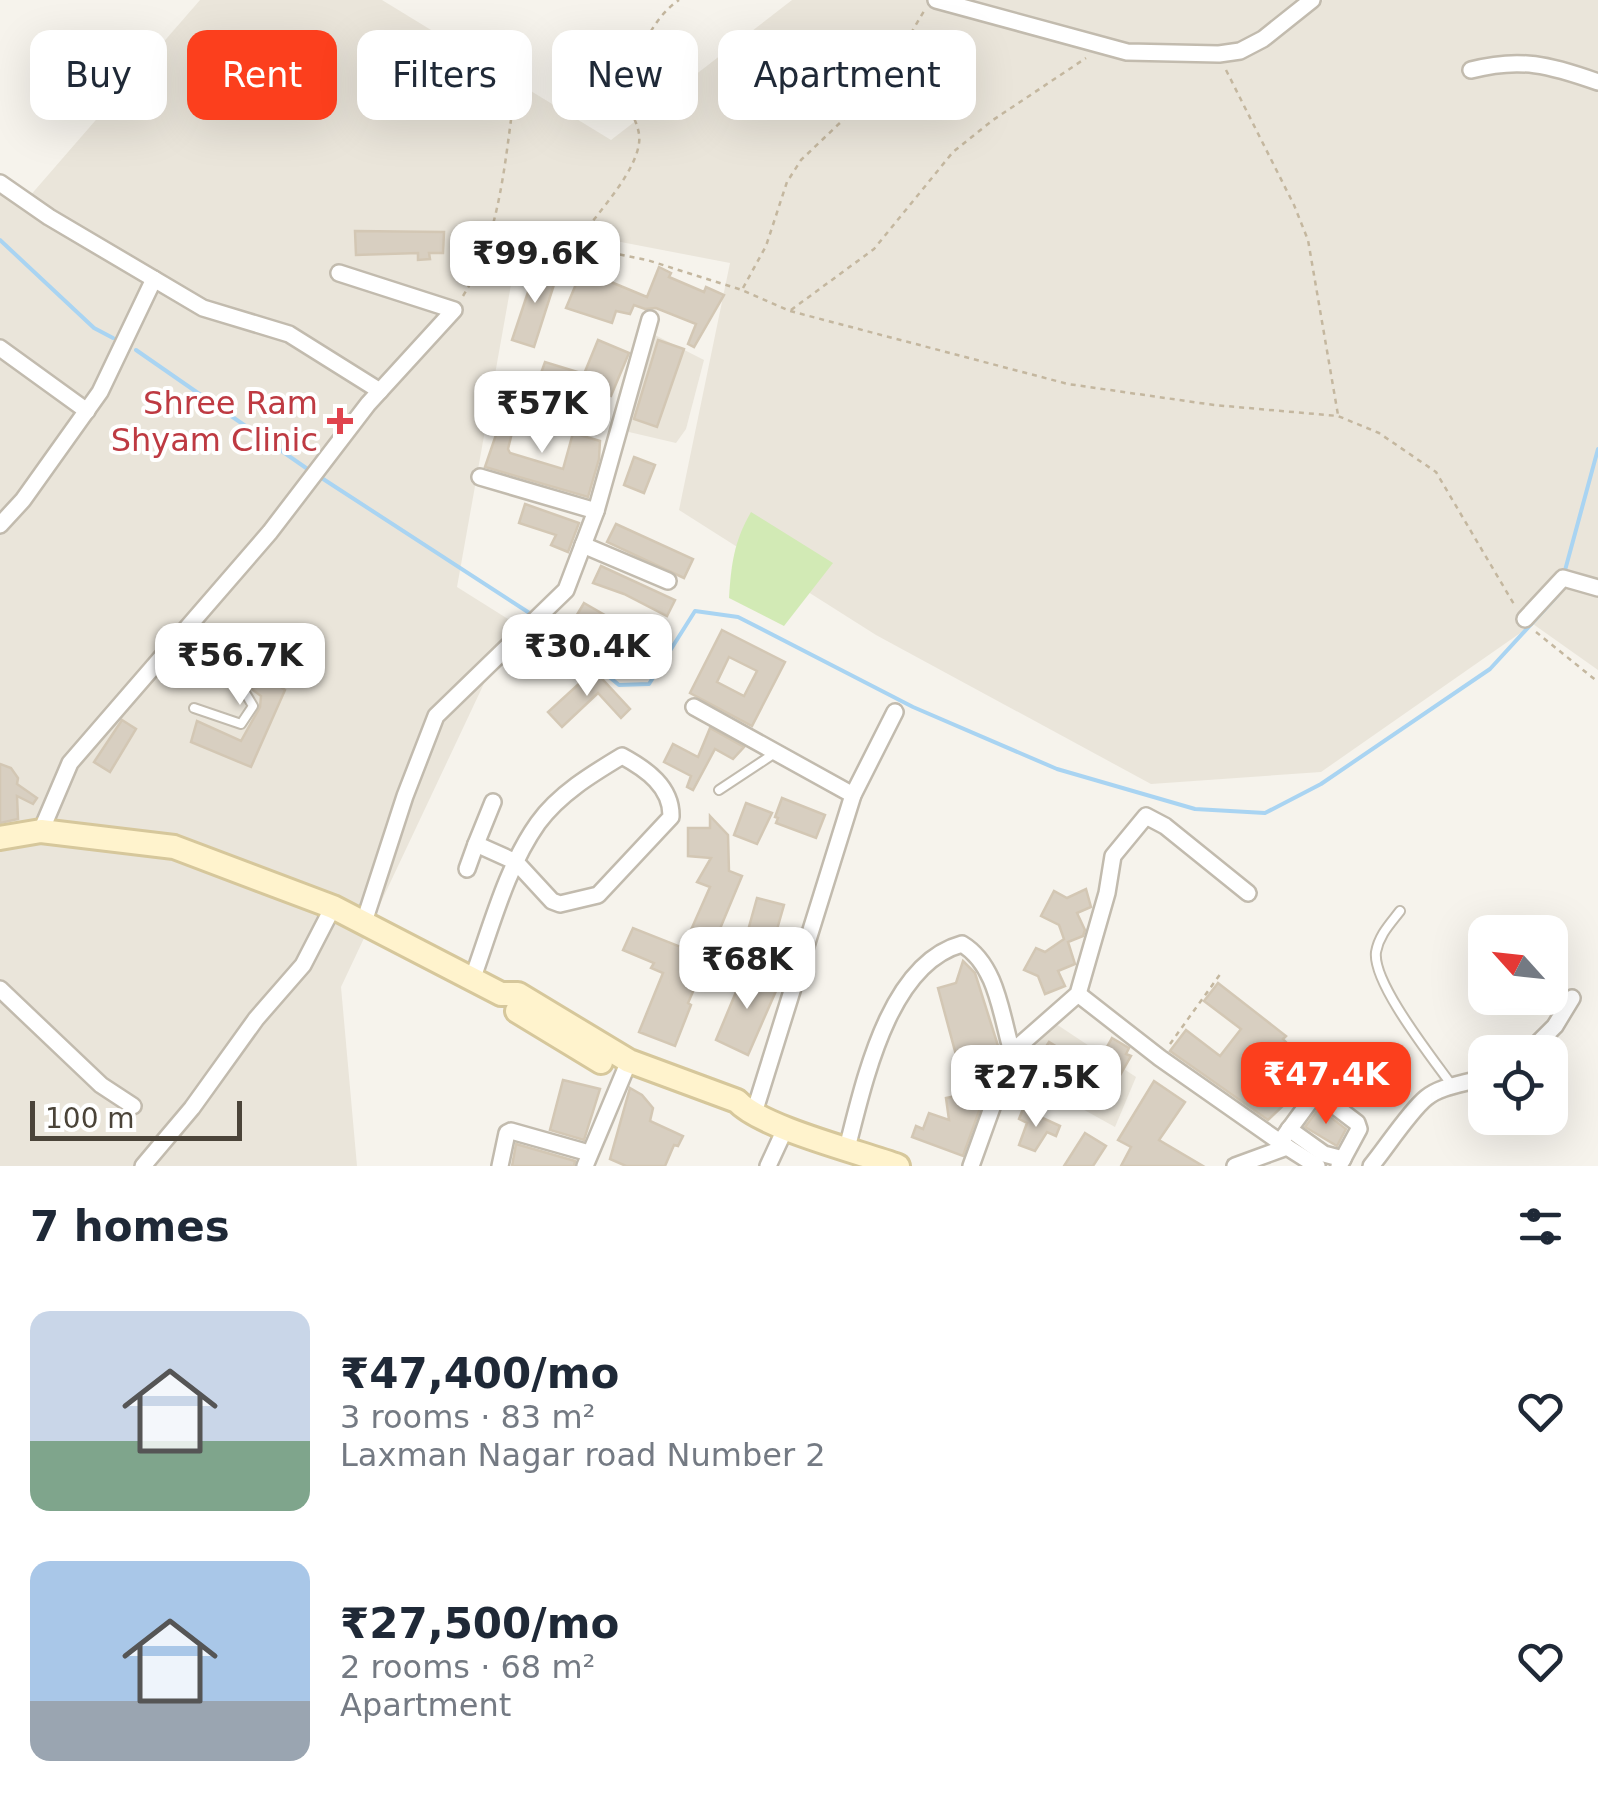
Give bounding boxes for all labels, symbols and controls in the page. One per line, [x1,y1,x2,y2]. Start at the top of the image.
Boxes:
chip: Buy [30,30,167,120]
chip: Rent [187,30,337,120]
chip: Filters [357,30,532,120]
chip: New [552,30,698,120]
chip: Apartment [718,30,976,120]
pin: ₹99.6K [454,221,616,306]
text: ₹99.6K [472,234,598,272]
pin: ₹57K [483,371,601,456]
place label: Shree Ram Shyam Clinic [111,384,318,459]
text: ₹57K [496,384,588,422]
marker: Shree Ram Shyam Clinic [327,408,353,434]
pin: ₹30.4K [506,614,668,699]
pin: ₹56.7K [159,623,321,708]
text: ₹30.4K [524,627,650,665]
text: ₹56.7K [177,636,303,674]
north arrow [1468,915,1568,1015]
map controls [1468,915,1568,1135]
pin: ₹68K [688,927,806,1012]
text: ₹68K [701,940,793,978]
button: locate [1468,1035,1568,1135]
pin: ₹47.4K [1245,1042,1407,1127]
pin: ₹27.5K [955,1045,1117,1130]
text: ₹47.4K [1263,1055,1389,1093]
text: ₹27.5K [973,1058,1099,1096]
scale bar [30,1096,242,1140]
text: 100 m [45,1102,135,1135]
icon: filters [1513,1199,1568,1254]
text: 7 homes [30,1202,230,1251]
text: ₹47,400/mo [340,1349,619,1398]
icon: home [110,1351,230,1471]
icon: heart [1513,1384,1568,1439]
text: 3 rooms · 83 m² [340,1398,595,1436]
text: Laxman Nagar road Number 2 [340,1436,826,1474]
text: ₹27,500/mo [340,1599,619,1648]
icon: home [110,1601,230,1721]
icon: heart [1513,1634,1568,1689]
text: 2 rooms · 68 m² [340,1648,595,1686]
text: Apartment [340,1686,511,1724]

